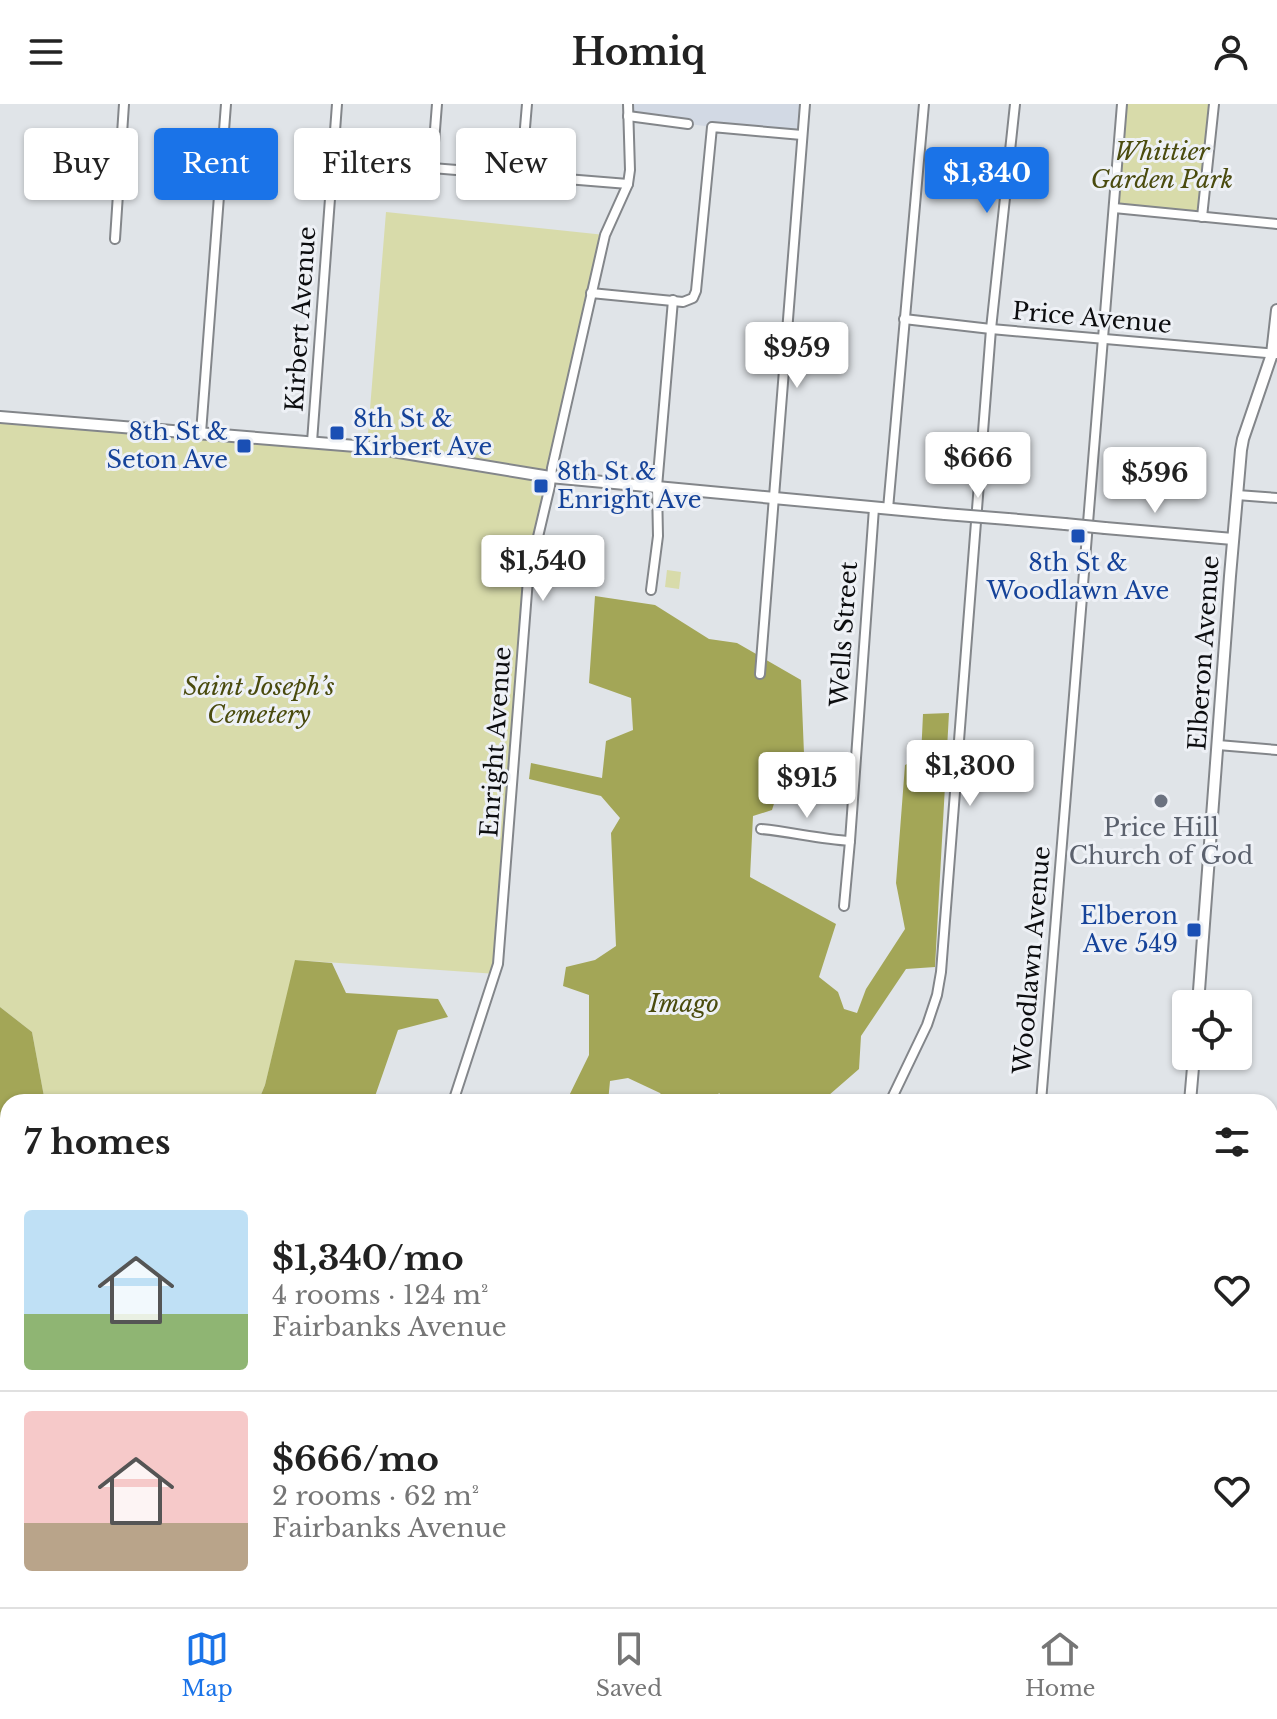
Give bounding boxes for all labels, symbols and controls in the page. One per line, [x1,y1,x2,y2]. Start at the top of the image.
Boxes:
icon: menu [24,30,68,74]
text: Homiq [571,30,706,75]
icon: person [1209,30,1253,74]
chip: Buy [24,128,138,200]
chip: Rent [154,128,278,200]
chip: Filters [294,128,440,200]
chip: New [456,128,576,200]
park label: Whittier Garden Park [1091,137,1233,194]
pin: $1,340 [922,147,1052,215]
text: $1,340 [943,157,1031,189]
street label: Kirbert Avenue [280,225,321,413]
street label: Price Avenue [1011,296,1173,339]
pin: $959 [750,322,844,390]
text: $959 [763,332,831,364]
place label: 8th St & Kirbert Ave [353,404,492,461]
place label: 8th St & Seton Ave [107,417,228,474]
marker: 8th St & Kirbert Ave [328,424,346,442]
pin: $666 [931,432,1025,500]
marker: 8th St & Seton Ave [235,437,253,455]
text: $666 [943,442,1013,474]
pin: $596 [1108,447,1202,515]
place label: 8th St & Enright Ave [557,457,702,514]
text: $596 [1121,457,1189,489]
marker: 8th St & Enright Ave [532,477,550,495]
marker: 8th St & Woodlawn Ave [1069,527,1087,545]
pin: $1,540 [478,535,608,603]
text: $1,540 [499,545,587,577]
place label: 8th St & Woodlawn Ave [986,548,1169,605]
street label: Elberon Avenue [1182,554,1225,751]
street label: Wells Street [824,560,863,709]
street label: Enright Avenue [474,646,517,838]
park label: Saint Joseph’s Cemetery [183,672,335,729]
pin: $1,300 [905,740,1035,808]
text: $1,300 [925,750,1015,782]
pin: $915 [760,752,854,820]
text: $915 [776,762,838,794]
marker: Price Hill Church of God [1152,792,1170,810]
place label: Price Hill Church of God [1069,813,1253,870]
street label: Woodlawn Avenue [1007,845,1056,1076]
place label: Elberon Ave 549 [1080,901,1178,958]
marker: Elberon Ave 549 [1185,921,1203,939]
park label: Imago [648,989,719,1018]
map controls [1172,990,1252,1070]
button: locate [1172,990,1252,1070]
icon: filters [1210,1120,1254,1164]
text: 7 homes [24,1121,171,1163]
text: $1,340/mo [272,1237,464,1279]
icon: home [88,1242,184,1338]
icon: heart [1210,1268,1254,1312]
text: 4 rooms · 124 m² [272,1279,488,1311]
text: Fairbanks Avenue [272,1311,507,1343]
text: $666/mo [272,1438,439,1480]
icon: home [88,1443,184,1539]
icon: heart [1210,1469,1254,1513]
text: 2 rooms · 62 m² [272,1480,479,1512]
text: Fairbanks Avenue [272,1512,507,1544]
tab: Map [182,1627,233,1702]
tab: Saved [596,1627,662,1702]
tab: Home [1025,1627,1095,1702]

